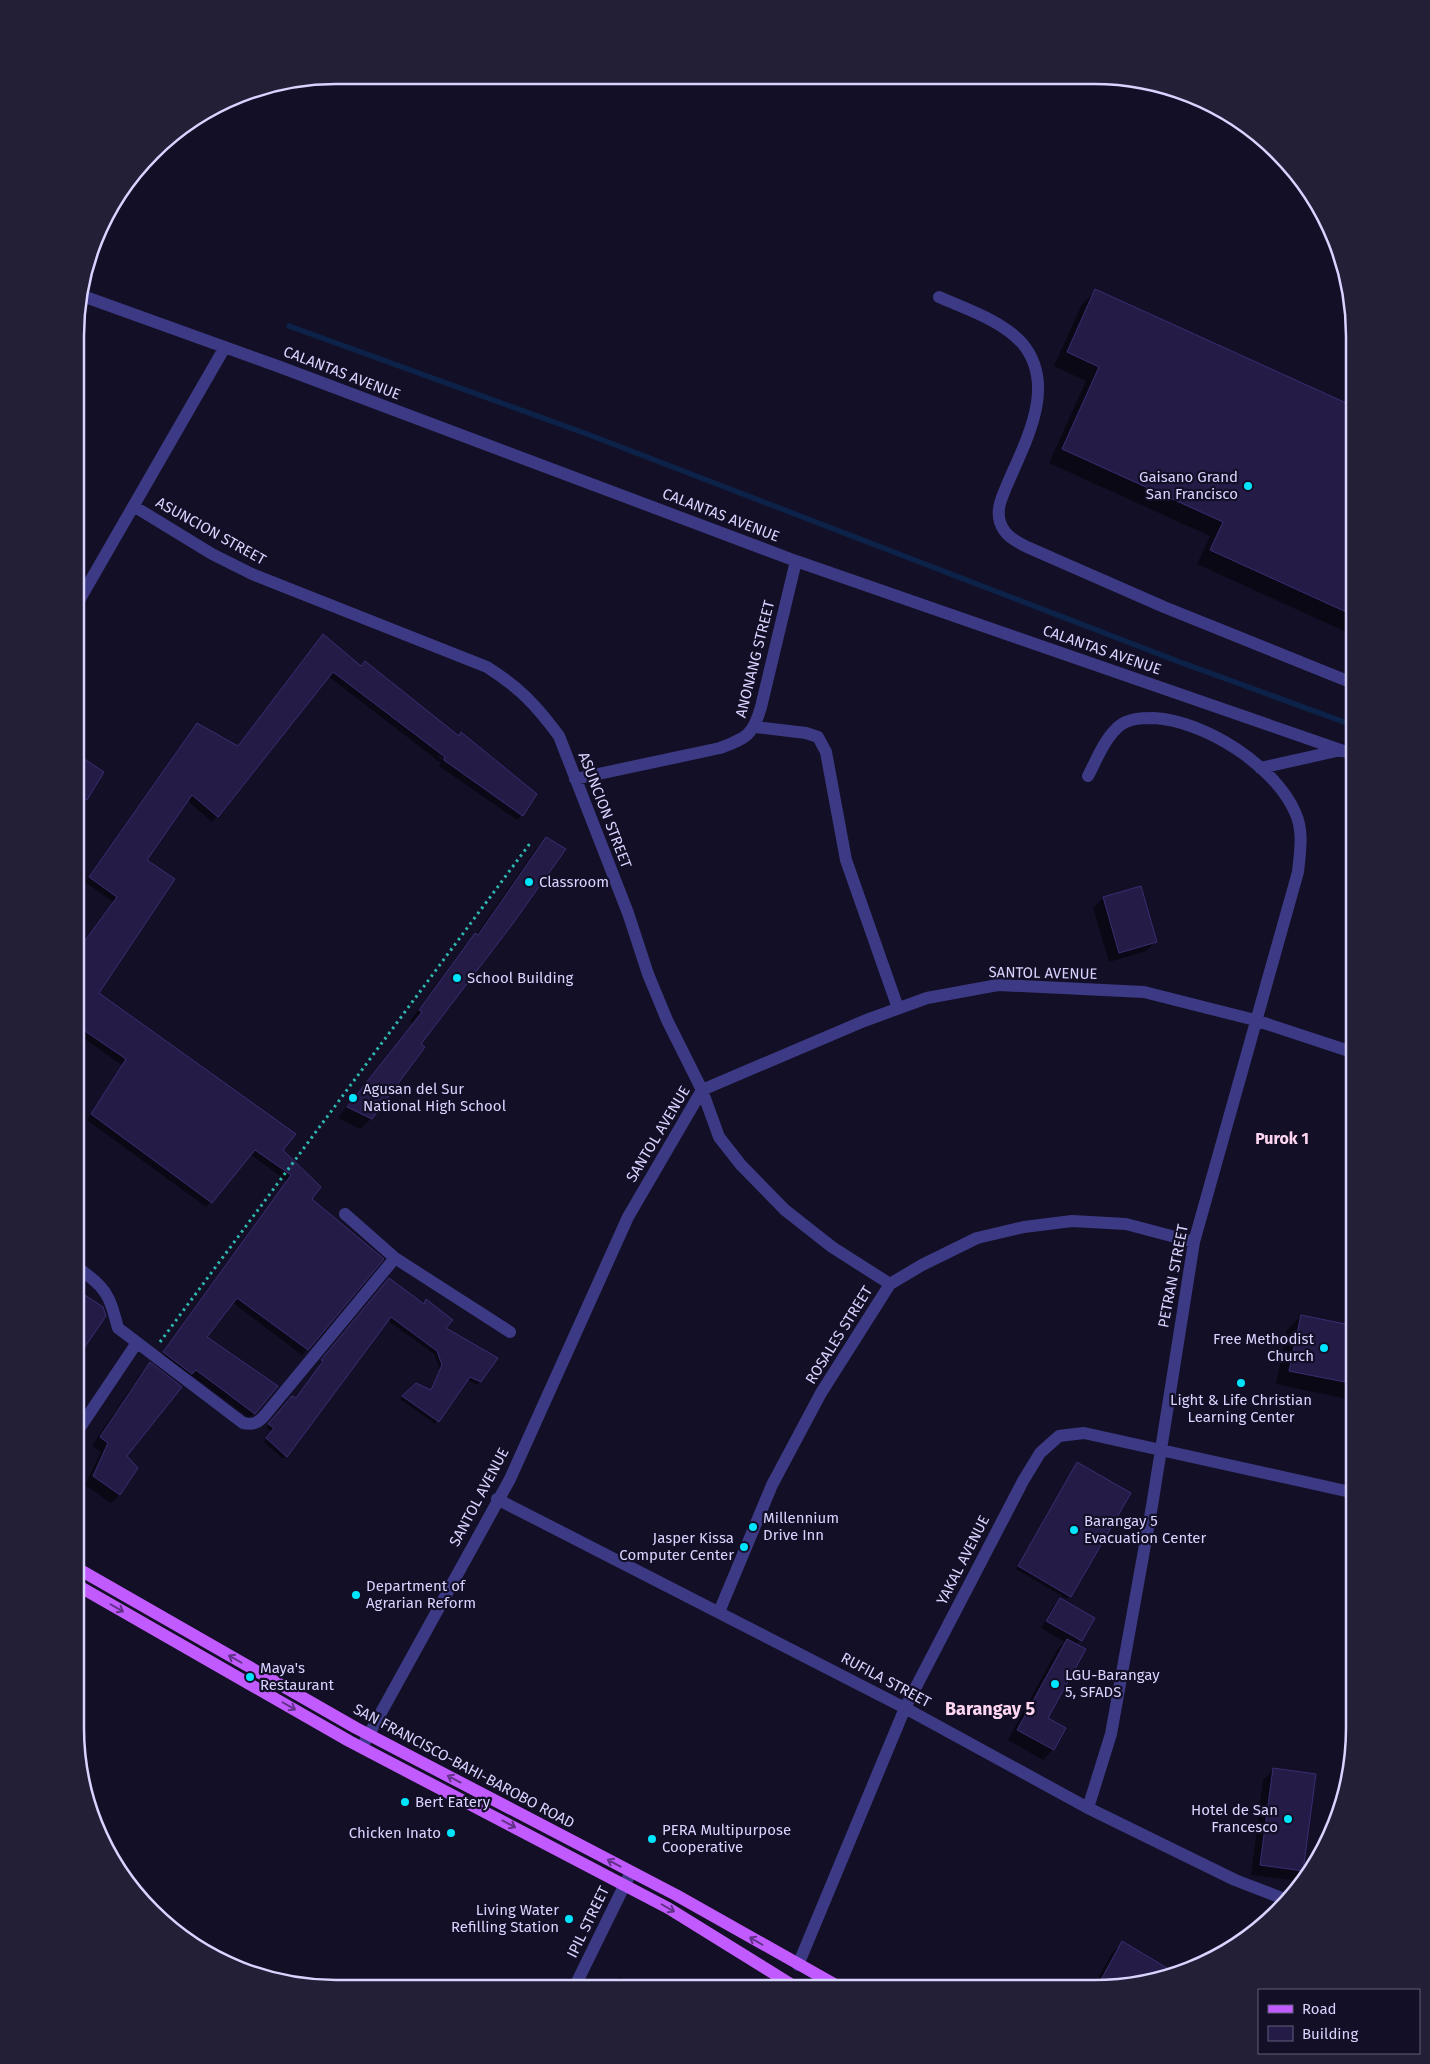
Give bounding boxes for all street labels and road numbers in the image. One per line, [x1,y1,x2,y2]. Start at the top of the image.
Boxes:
street label: CALANTAS AVENUE [281,342,403,404]
street label: CALANTAS AVENUE [660,484,782,546]
street label: ASUNCION STREET [153,493,269,569]
street label: ANONANG STREET [732,598,778,720]
street label: CALANTAS AVENUE [1040,621,1164,679]
street label: ASUNCION STREET [575,749,636,871]
street label: SANTOL AVENUE [988,963,1098,983]
street label: SANTOL AVENUE [622,1083,694,1185]
street label: PETRAN STREET [1154,1223,1192,1329]
street label: ROSALES STREET [802,1283,876,1387]
street label: SANTOL AVENUE [445,1445,513,1549]
street label: YAKAL AVENUE [933,1512,993,1608]
street label: RUFILA STREET [838,1649,934,1711]
street label: SAN FRANCISCO-BAHI-BAROBO ROAD [350,1700,578,1832]
street label: IPIL STREET [563,1883,613,1961]

